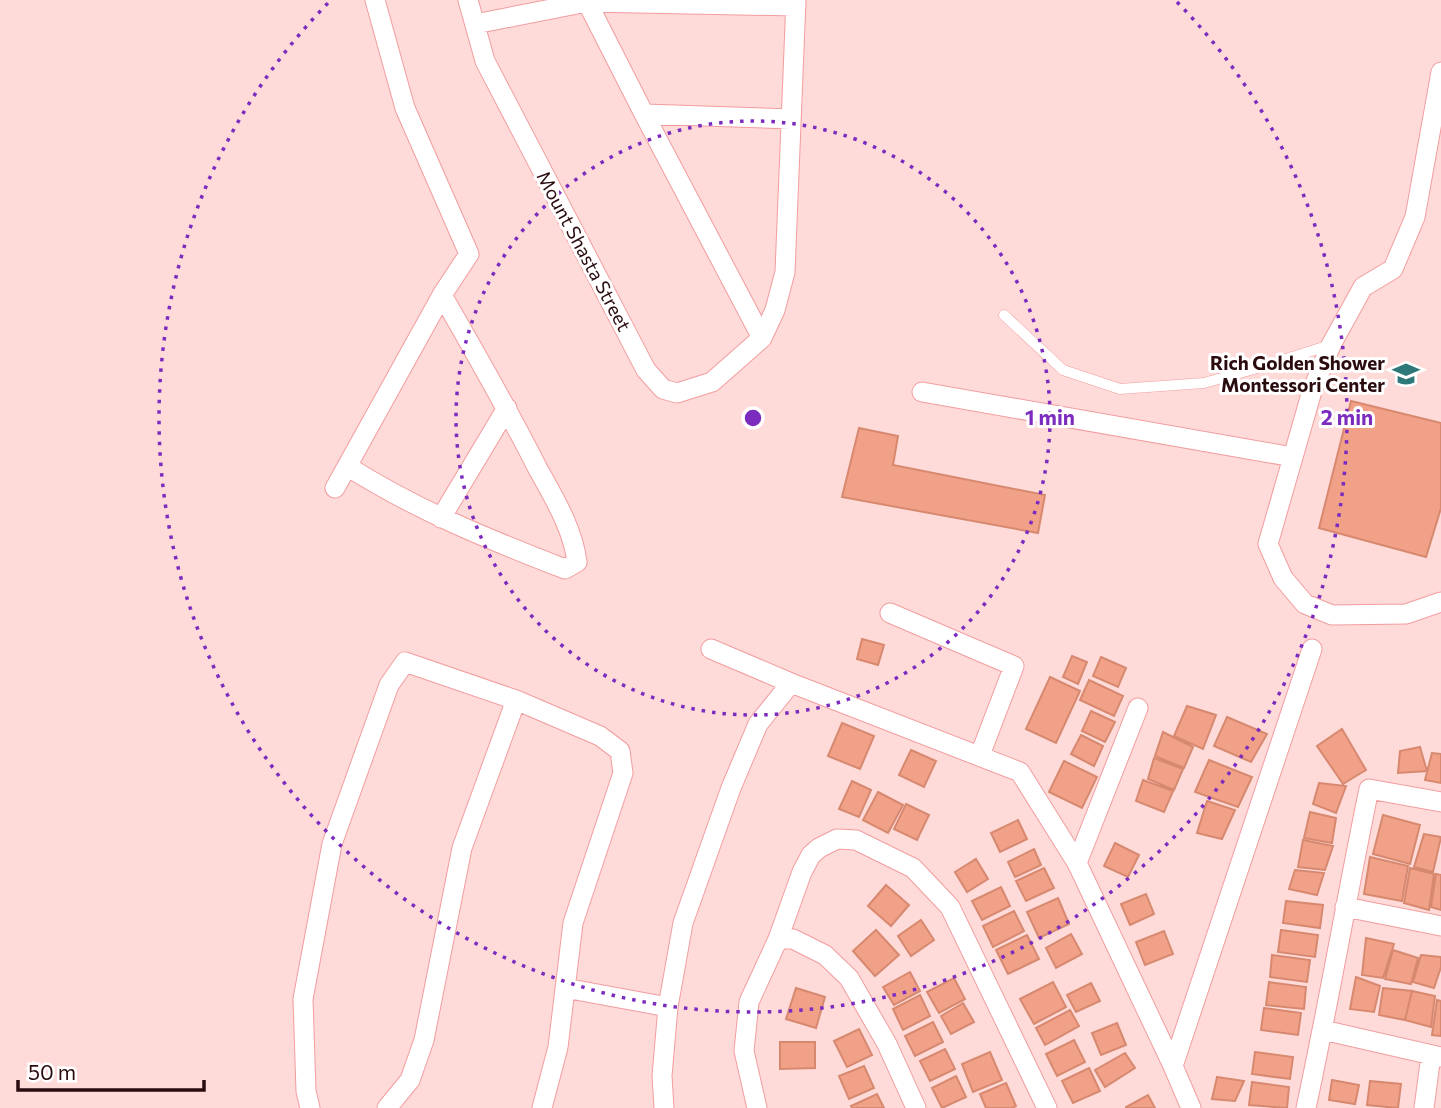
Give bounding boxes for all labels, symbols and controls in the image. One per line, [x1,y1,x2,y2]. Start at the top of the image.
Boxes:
street label: Mount Shasta Street [532,167,636,335]
place label: Rich Golden Shower Montessori Center [1210,351,1385,396]
school or university icon: Rich Golden Shower Montessori Center [1391,359,1421,389]
text: 1 min [1025,404,1075,429]
text: 2 min [1321,404,1373,429]
centre of rings [741,406,765,430]
scale bar [18,1048,203,1092]
text: 50 m [28,1059,76,1084]

